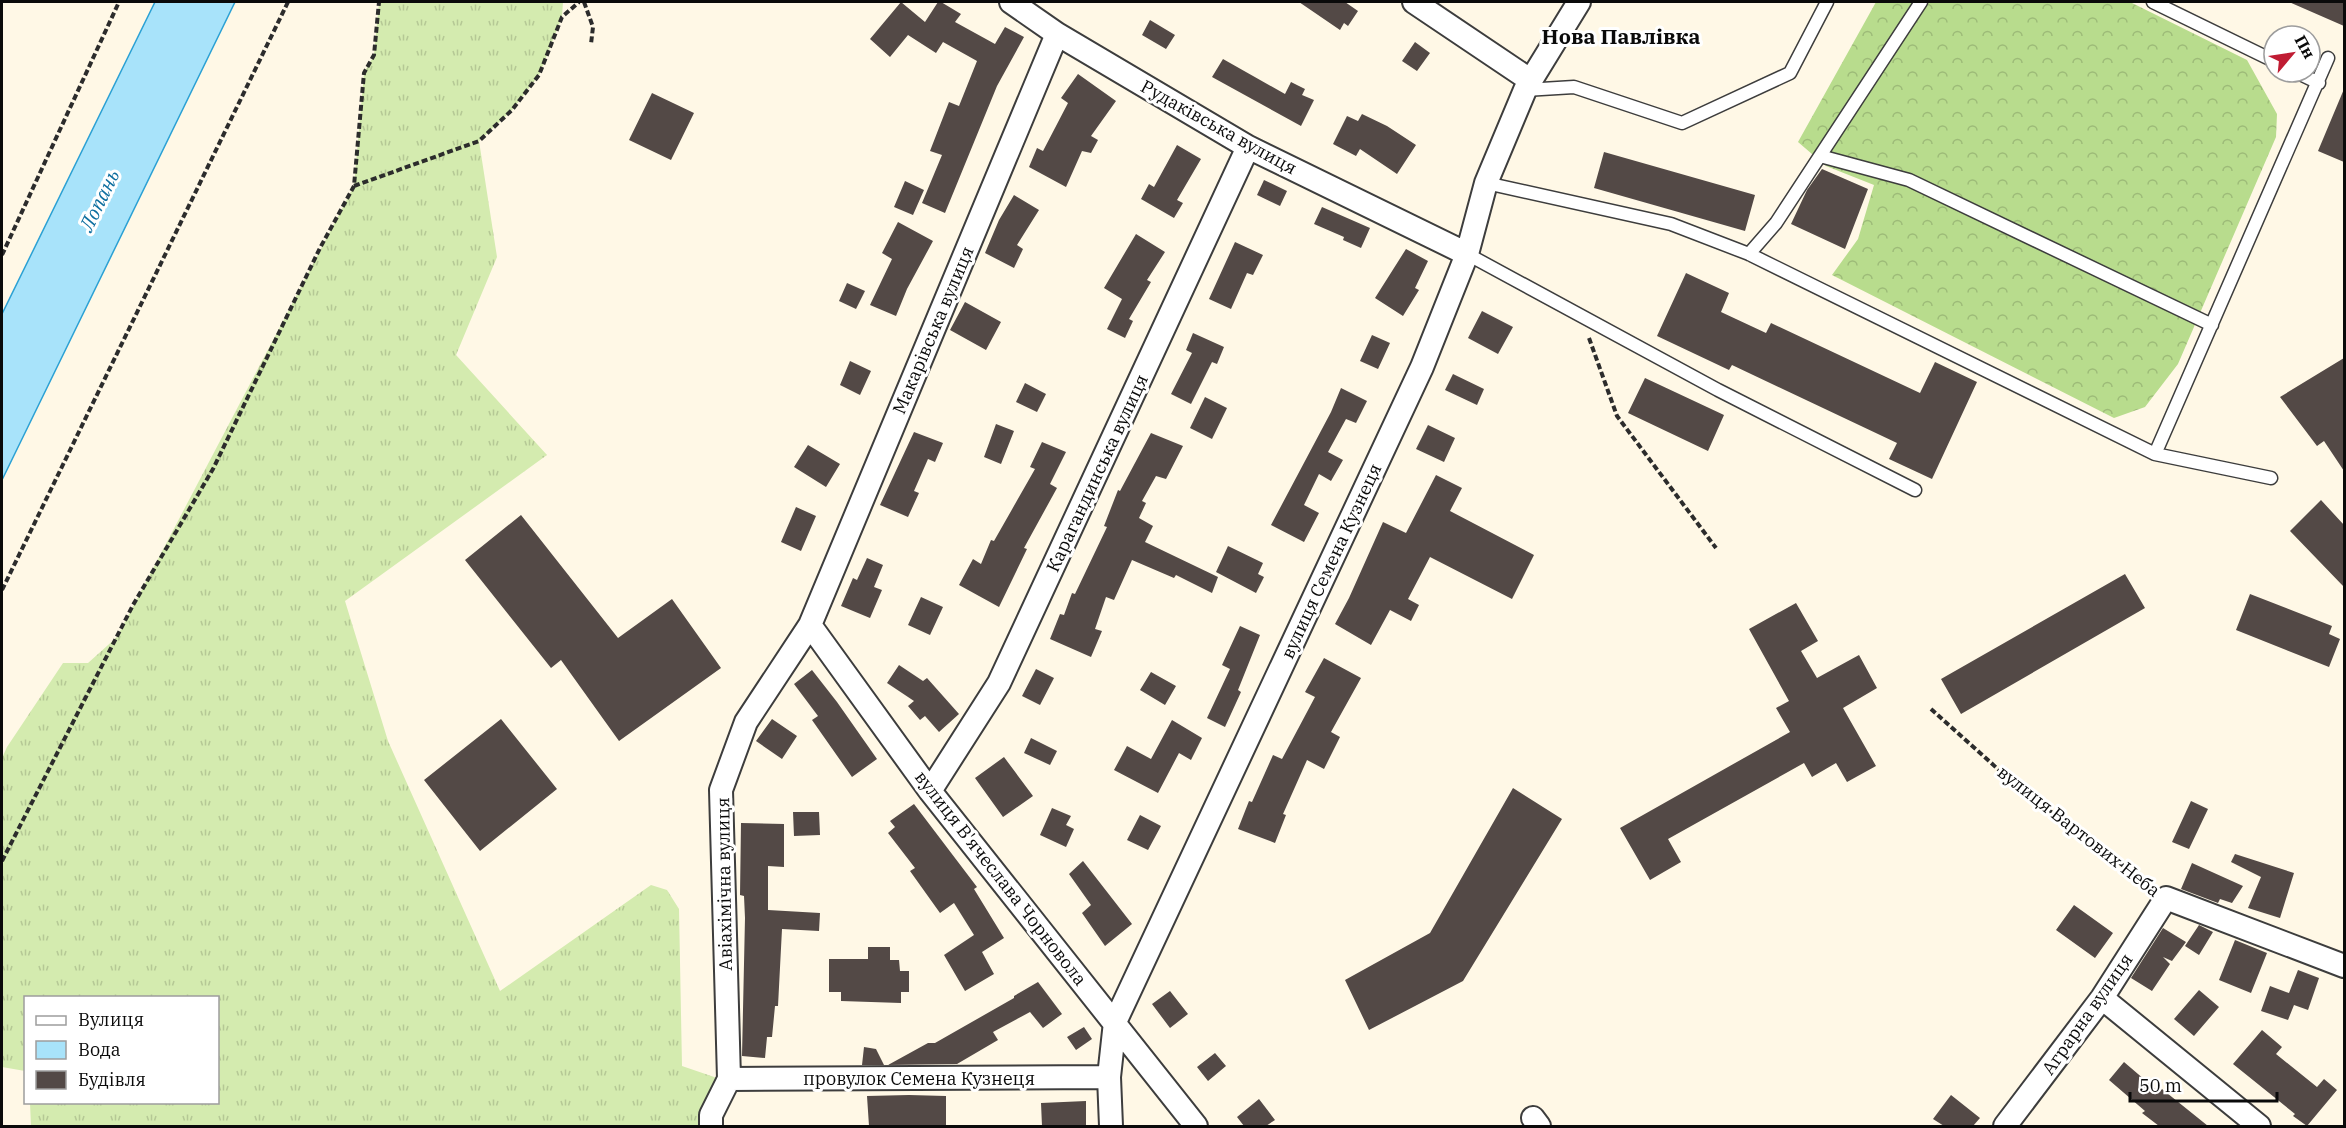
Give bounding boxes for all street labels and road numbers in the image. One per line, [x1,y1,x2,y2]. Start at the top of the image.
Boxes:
street label: Рудаківська вулиця [1137,75,1301,179]
street label: Макарівська вулиця [887,243,979,417]
street label: Карагандинська вулиця [1041,370,1153,576]
street label: вулиця Семена Кузнеця [1276,460,1386,662]
street label: вулиця Вартових Неба [1993,760,2165,902]
street label: вулиця В'ячеслава Чорновола [910,766,1092,990]
street label: Авіахімічна вулиця [711,797,737,971]
street label: Аграрна вулиця [2037,949,2137,1079]
street label: провулок Семена Кузнеця [803,1067,1035,1090]

